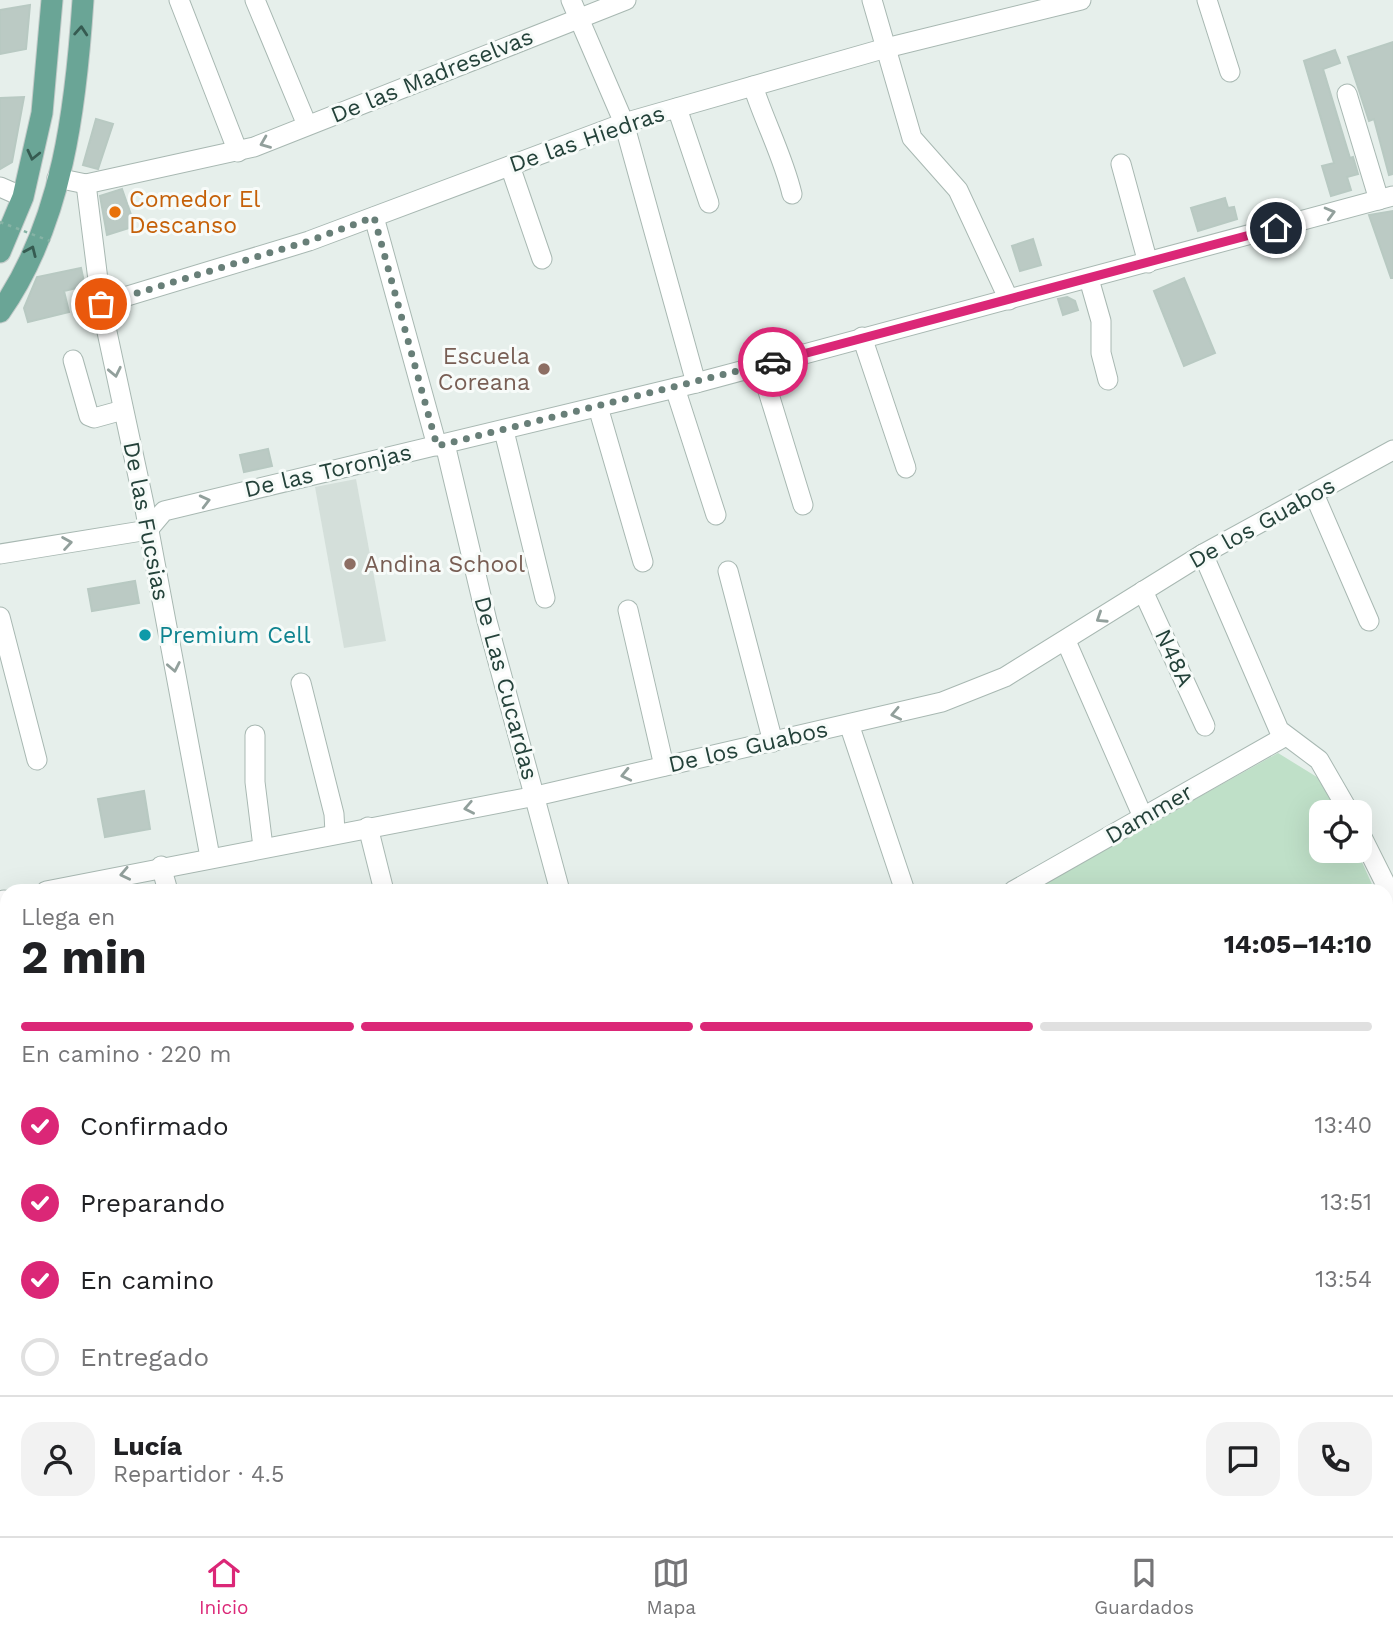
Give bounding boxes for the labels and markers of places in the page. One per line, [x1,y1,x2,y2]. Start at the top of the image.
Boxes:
place label: Comedor El Descanso [129,186,260,239]
pin [1246,198,1306,258]
marker: Comedor El Descanso [107,204,123,220]
pin [71,274,131,334]
place label: Escuela Coreana [438,343,530,396]
marker: Escuela Coreana [536,361,552,377]
place label: Andina School [364,551,525,578]
marker: Andina School [342,556,358,572]
place label: Premium Cell [159,622,310,649]
marker: Premium Cell [137,627,153,643]

